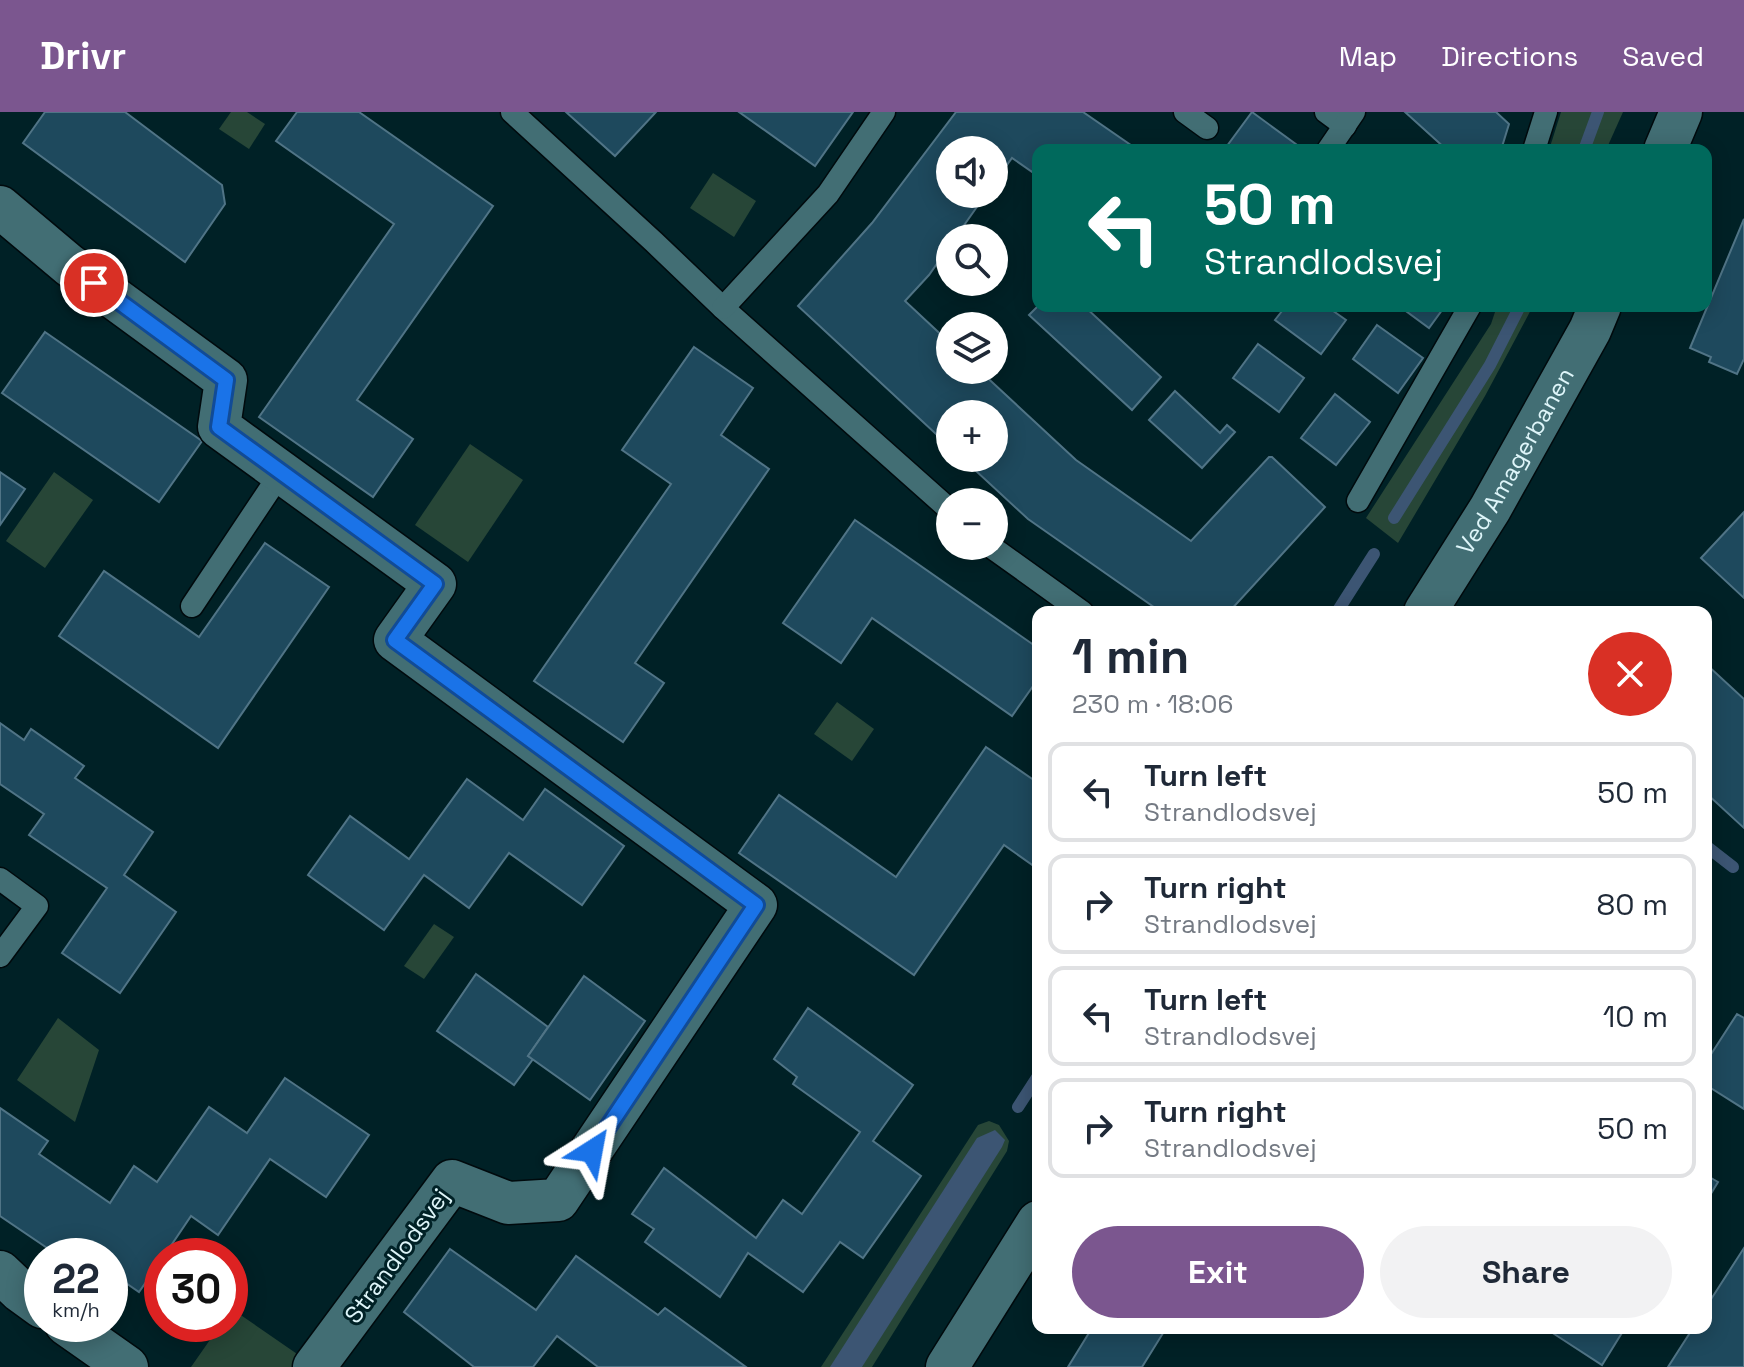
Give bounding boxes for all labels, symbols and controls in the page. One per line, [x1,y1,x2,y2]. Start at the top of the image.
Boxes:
text: Drivr [40,32,126,80]
text: Map [1339,38,1397,74]
text: Directions [1441,38,1578,74]
text: Saved [1622,38,1704,74]
map controls [936,136,1008,560]
button: sound [936,136,1008,208]
text: 50 m [1204,169,1336,240]
icon: left [1072,176,1176,280]
button: search [936,224,1008,296]
text: Strandlodsvej [1204,239,1443,285]
pin [60,249,128,317]
icon: arrive [72,261,116,305]
button: layers [936,312,1008,384]
street label: Ved Amagerbanen [1449,362,1581,560]
button: + [936,400,1008,472]
button: − [936,488,1008,560]
text: 1 min [1072,626,1189,687]
button: close [1588,632,1672,716]
text: 230 m · 18:06 [1072,687,1233,721]
text: Turn left [1144,756,1267,795]
icon: left [1076,770,1120,814]
text: 50 m [1597,773,1668,812]
text: Strandlodsvej [1144,795,1317,829]
text: Turn right [1144,868,1287,907]
icon: right [1076,882,1120,926]
text: 80 m [1597,885,1668,924]
text: Strandlodsvej [1144,907,1317,941]
text: Turn left [1144,980,1267,1019]
icon: left [1076,994,1120,1038]
text: 10 m [1603,997,1668,1036]
text: Strandlodsvej [1144,1019,1317,1053]
text: Turn right [1144,1092,1287,1131]
icon: right [1076,1106,1120,1150]
position arrow [550,1109,634,1193]
text: 50 m [1597,1109,1668,1148]
text: Strandlodsvej [1144,1131,1317,1165]
street label: Strandlodsvej [337,1182,456,1329]
button: Exit [1072,1226,1364,1318]
button: Share [1380,1226,1672,1318]
speed limit sign: 30 [144,1238,248,1342]
text: 22 [52,1254,100,1305]
text: km/h [52,1297,100,1323]

